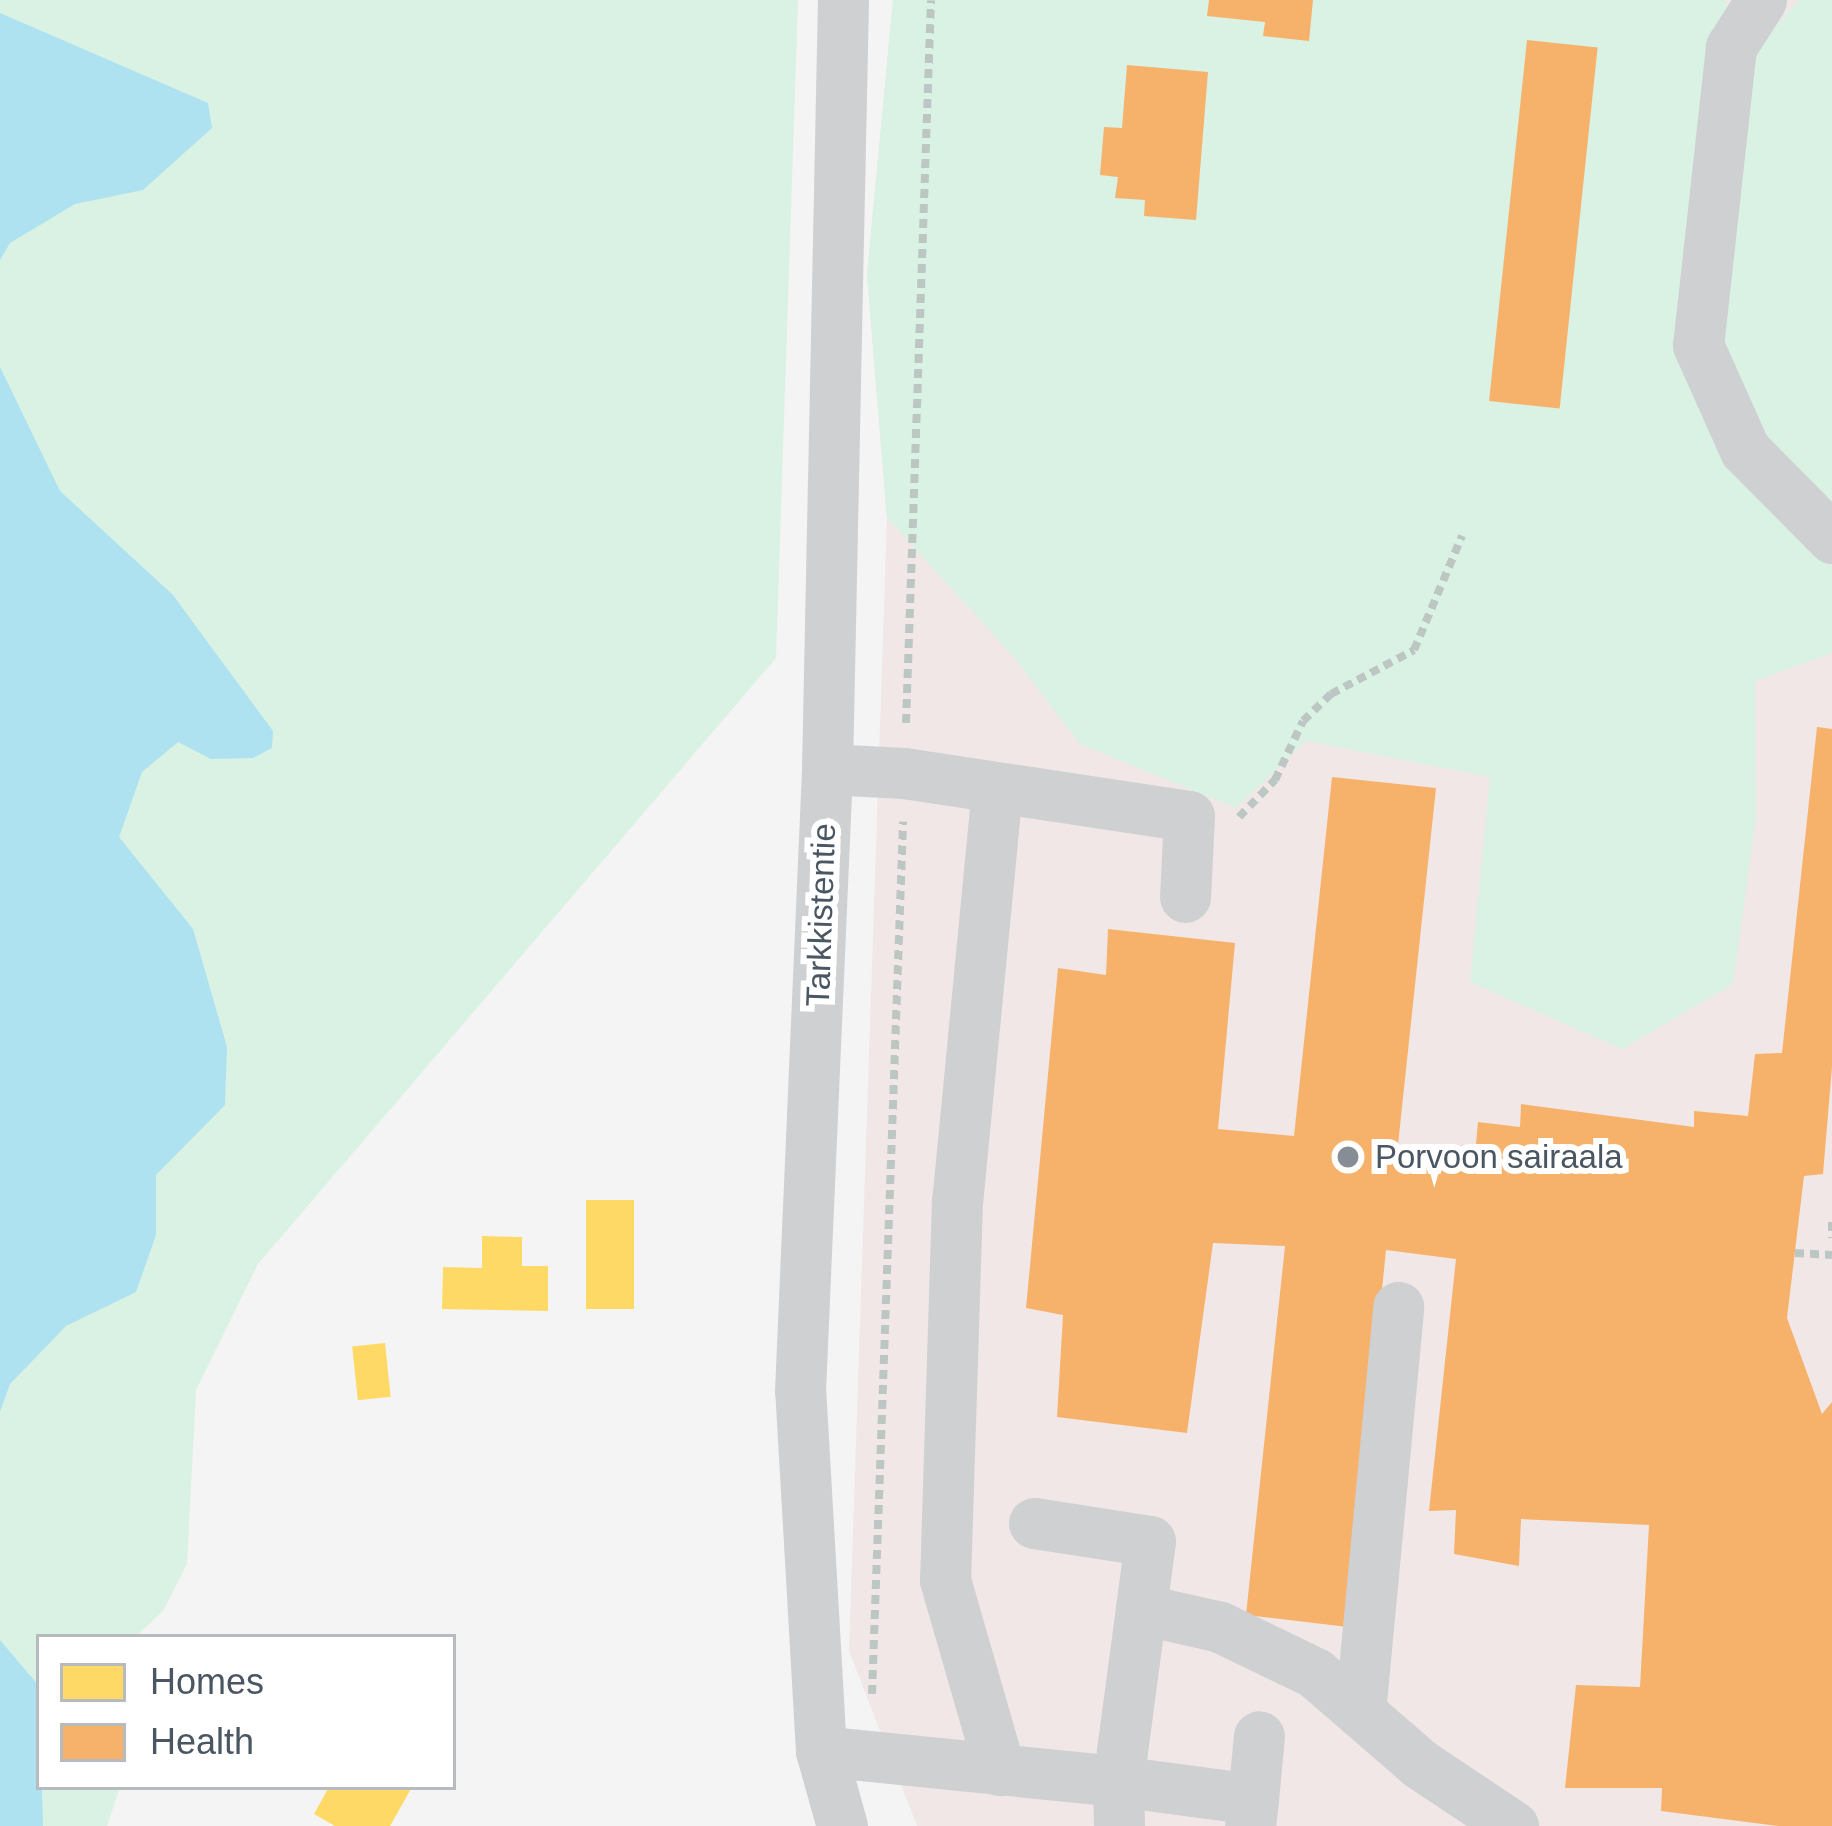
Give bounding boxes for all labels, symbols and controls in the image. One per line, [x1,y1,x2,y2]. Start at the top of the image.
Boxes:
street label: Tarkkistentie [798,823,844,1007]
place label: Porvoon sairaala [1375,1137,1623,1177]
marker: Porvoon sairaala [1332,1141,1364,1173]
legend [36,1634,456,1790]
text: Homes [150,1661,264,1702]
text: Health [150,1721,254,1762]

